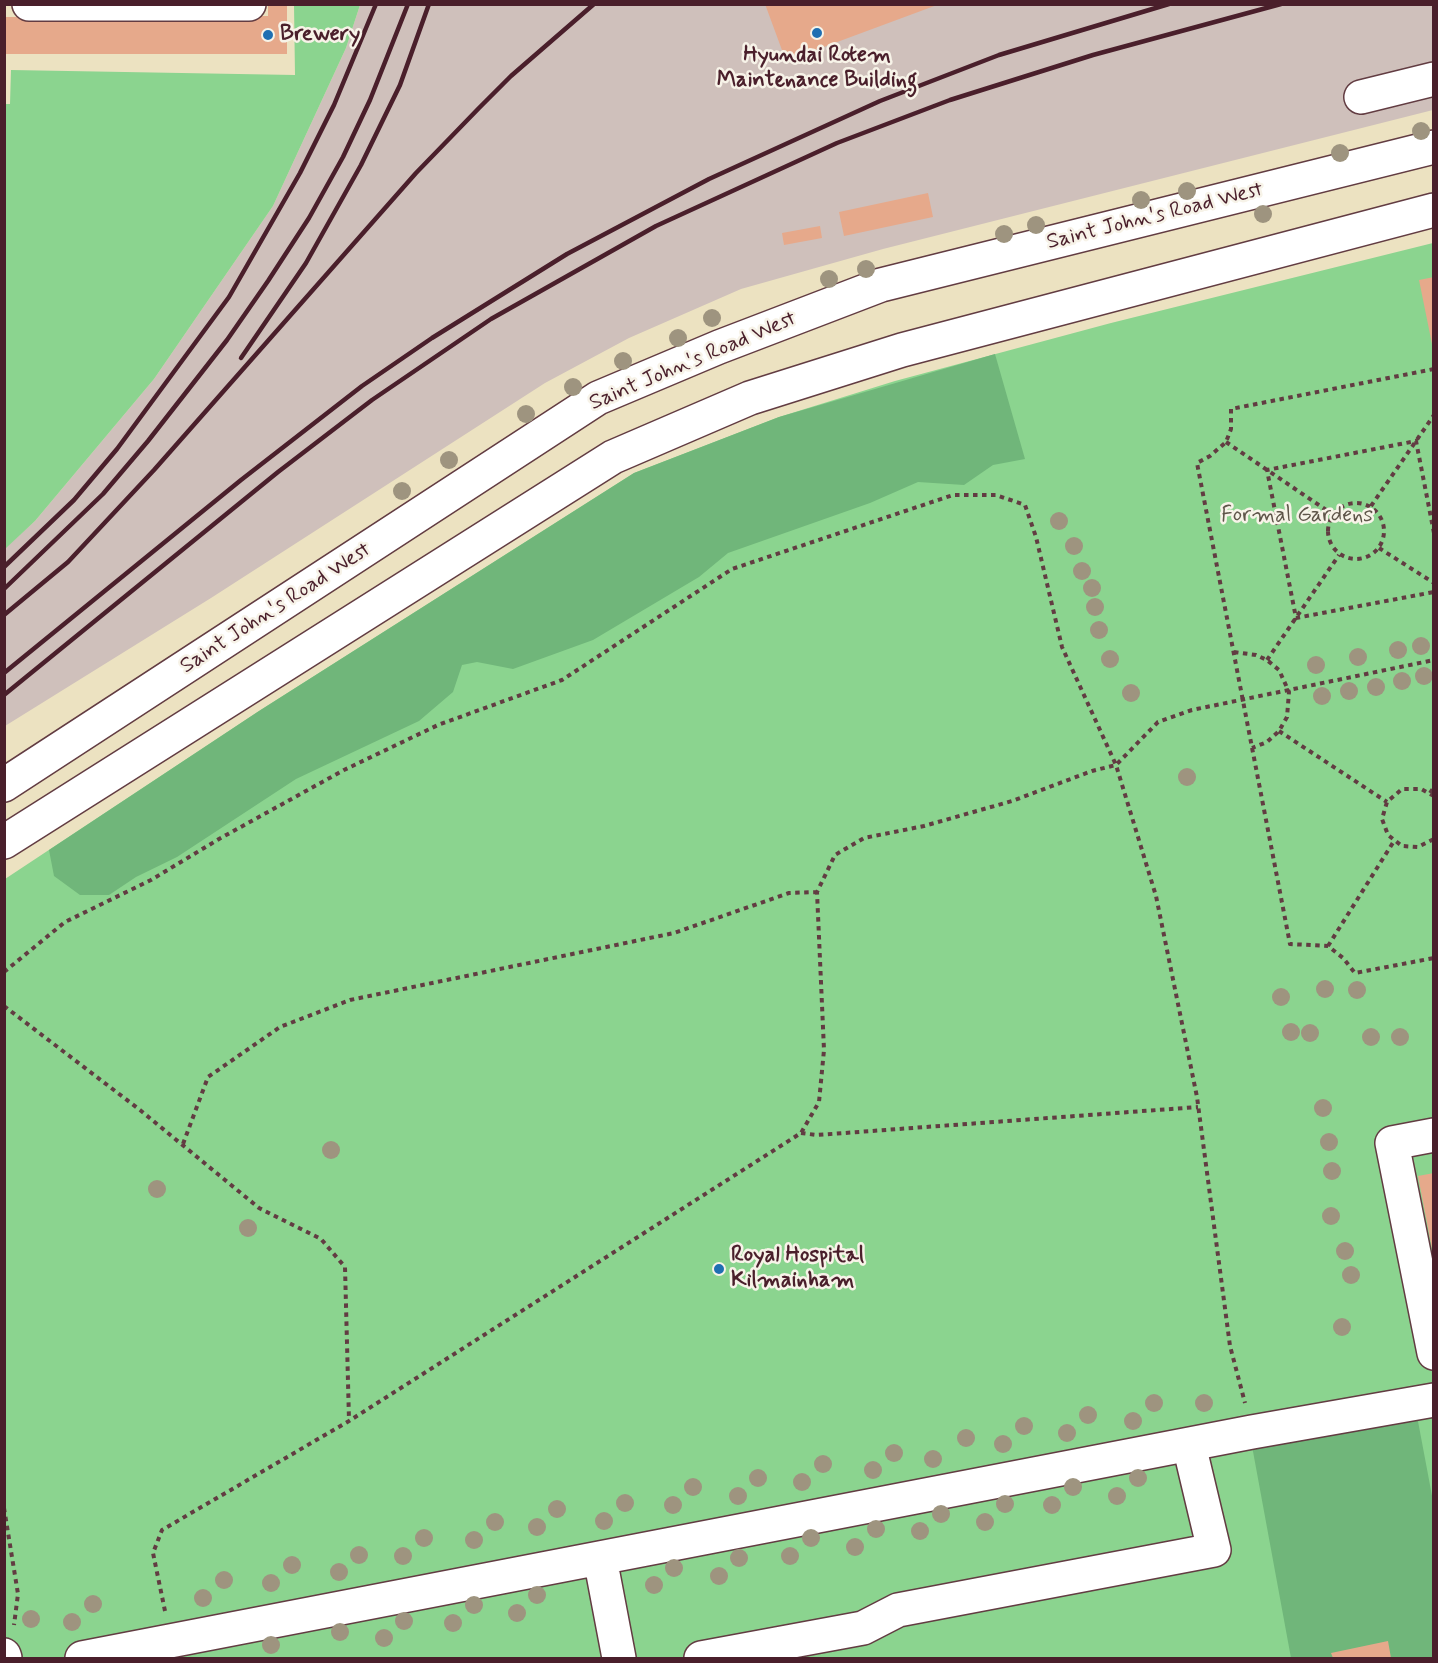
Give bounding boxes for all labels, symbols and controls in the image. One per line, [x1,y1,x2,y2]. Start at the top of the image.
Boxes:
place label: Brewery [280,22,360,48]
marker: Hyundai Rotem Maintenance Building [810,26,824,40]
marker: Brewery [261,28,275,42]
place label: Hyundai Rotem Maintenance Building [717,43,917,94]
street label: Saint John's Road West [1044,177,1266,257]
street label: Saint John's Road West [586,306,800,418]
park label: Formal Gardens [1221,503,1373,529]
street label: Saint John's Road West [176,537,376,681]
place label: Royal Hospital Kilmainham [731,1243,864,1294]
marker: Royal Hospital Kilmainham [712,1262,726,1276]

